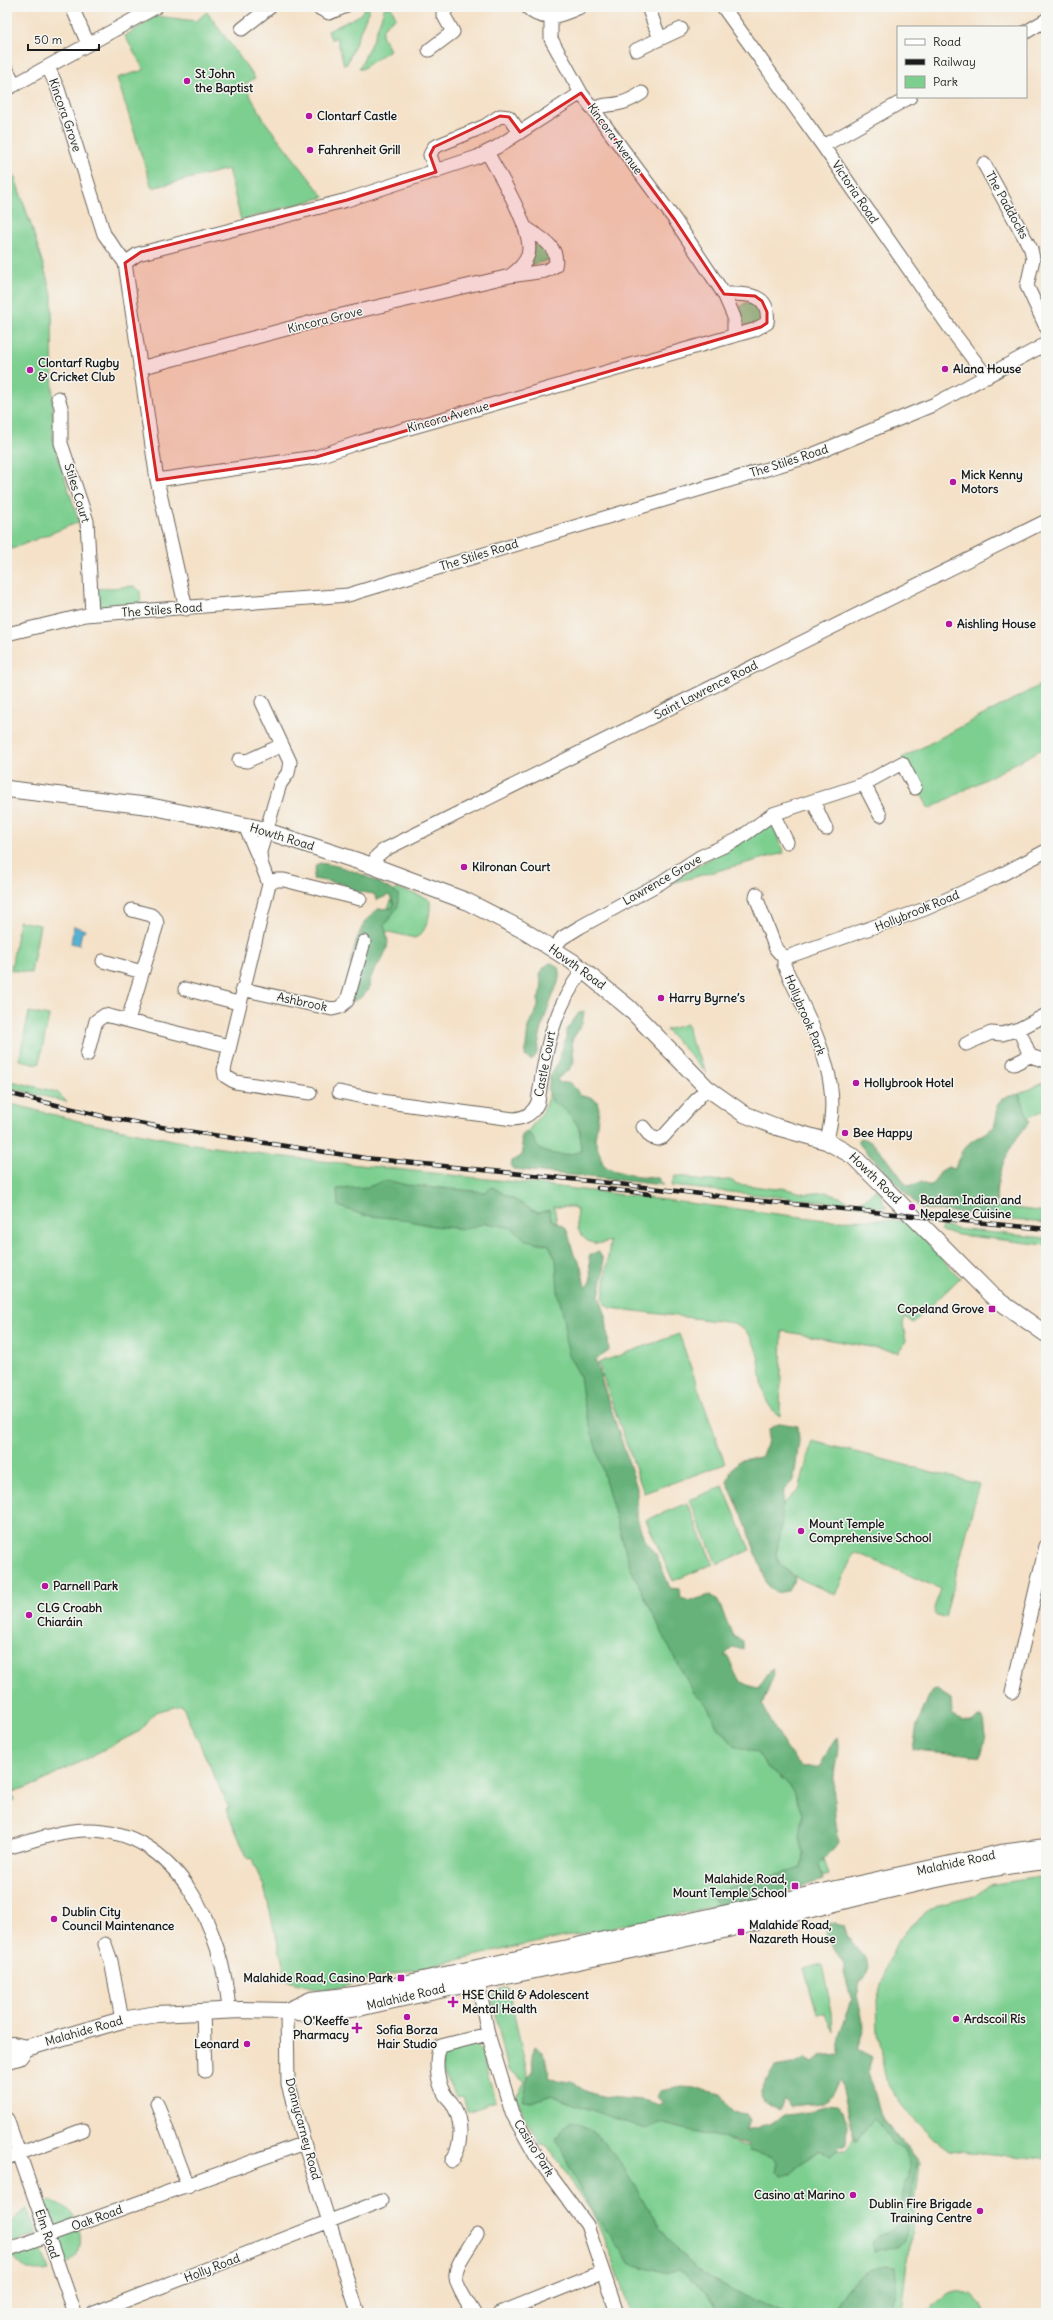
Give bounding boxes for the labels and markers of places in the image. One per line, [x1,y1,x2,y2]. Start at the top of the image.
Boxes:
place label: St John the Baptist [194,66,254,96]
marker: St John the Baptist [182,76,192,86]
place label: Clontarf Castle [317,108,398,123]
marker: Clontarf Castle [304,111,314,121]
place label: Fahrenheit Grill [318,142,401,157]
marker: Fahrenheit Grill [305,145,315,155]
place label: Clontarf Rugby & Cricket Club [38,355,120,384]
place label: Alana House [953,361,1022,376]
marker: Alana House [940,364,950,374]
marker: Clontarf Rugby & Cricket Club [25,365,35,375]
place label: Mick Kenny Motors [961,467,1023,496]
marker: Mick Kenny Motors [948,477,958,487]
place label: Aishling House [957,616,1036,632]
marker: Aishling House [944,619,954,629]
place label: Kilronan Court [472,859,551,874]
marker: Kilronan Court [459,862,469,872]
place label: Harry Byrne’s [669,990,745,1006]
marker: Harry Byrne’s [656,993,666,1003]
place label: Hollybrook Hotel [864,1075,954,1091]
marker: Hollybrook Hotel [851,1078,861,1088]
place label: Bee Happy [853,1125,913,1141]
marker: Bee Happy [840,1128,850,1138]
place label: Badam Indian and Nepalese Cuisine [920,1192,1021,1222]
marker: Badam Indian and Nepalese Cuisine [907,1202,917,1212]
place label: Copeland Grove [897,1301,985,1317]
marker: Copeland Grove [987,1304,997,1314]
place label: Mount Temple Comprehensive School [809,1516,932,1546]
marker: Mount Temple Comprehensive School [796,1526,806,1536]
place label: Parnell Park [53,1578,118,1593]
marker: Parnell Park [40,1581,50,1591]
place label: CLG Croabh Chiaráin [37,1600,102,1629]
marker: CLG Croabh Chiaráin [24,1610,34,1620]
place label: Malahide Road, Mount Temple School [673,1871,787,1901]
marker: Malahide Road, Mount Temple School [790,1881,800,1891]
place label: Dublin City Council Maintenance [62,1904,175,1933]
marker: Dublin City Council Maintenance [49,1914,59,1924]
place label: Malahide Road, Nazareth House [749,1917,836,1946]
marker: Malahide Road, Nazareth House [736,1927,746,1937]
place label: Malahide Road, Casino Park [243,1970,393,1985]
marker: Malahide Road, Casino Park [396,1973,406,1983]
place label: HSE Child & Adolescent Mental Health [462,1987,590,2016]
marker: HSE Child & Adolescent Mental Health [447,1996,459,2008]
place label: Ardscoil Rís [964,2011,1026,2026]
marker: Sofia Borza Hair Studio [402,2012,412,2022]
place label: O'Keeffe Pharmacy [293,2013,350,2043]
marker: Ardscoil Rís [951,2014,961,2024]
place label: Sofia Borza Hair Studio [376,2022,438,2051]
marker: O'Keeffe Pharmacy [352,2023,362,2033]
place label: Leonard [194,2036,239,2051]
marker: Leonard [242,2039,252,2049]
place label: Casino at Marino [754,2187,845,2202]
marker: Casino at Marino [848,2190,858,2200]
place label: Dublin Fire Brigade Training Centre [869,2196,973,2226]
marker: Dublin Fire Brigade Training Centre [975,2206,985,2216]

